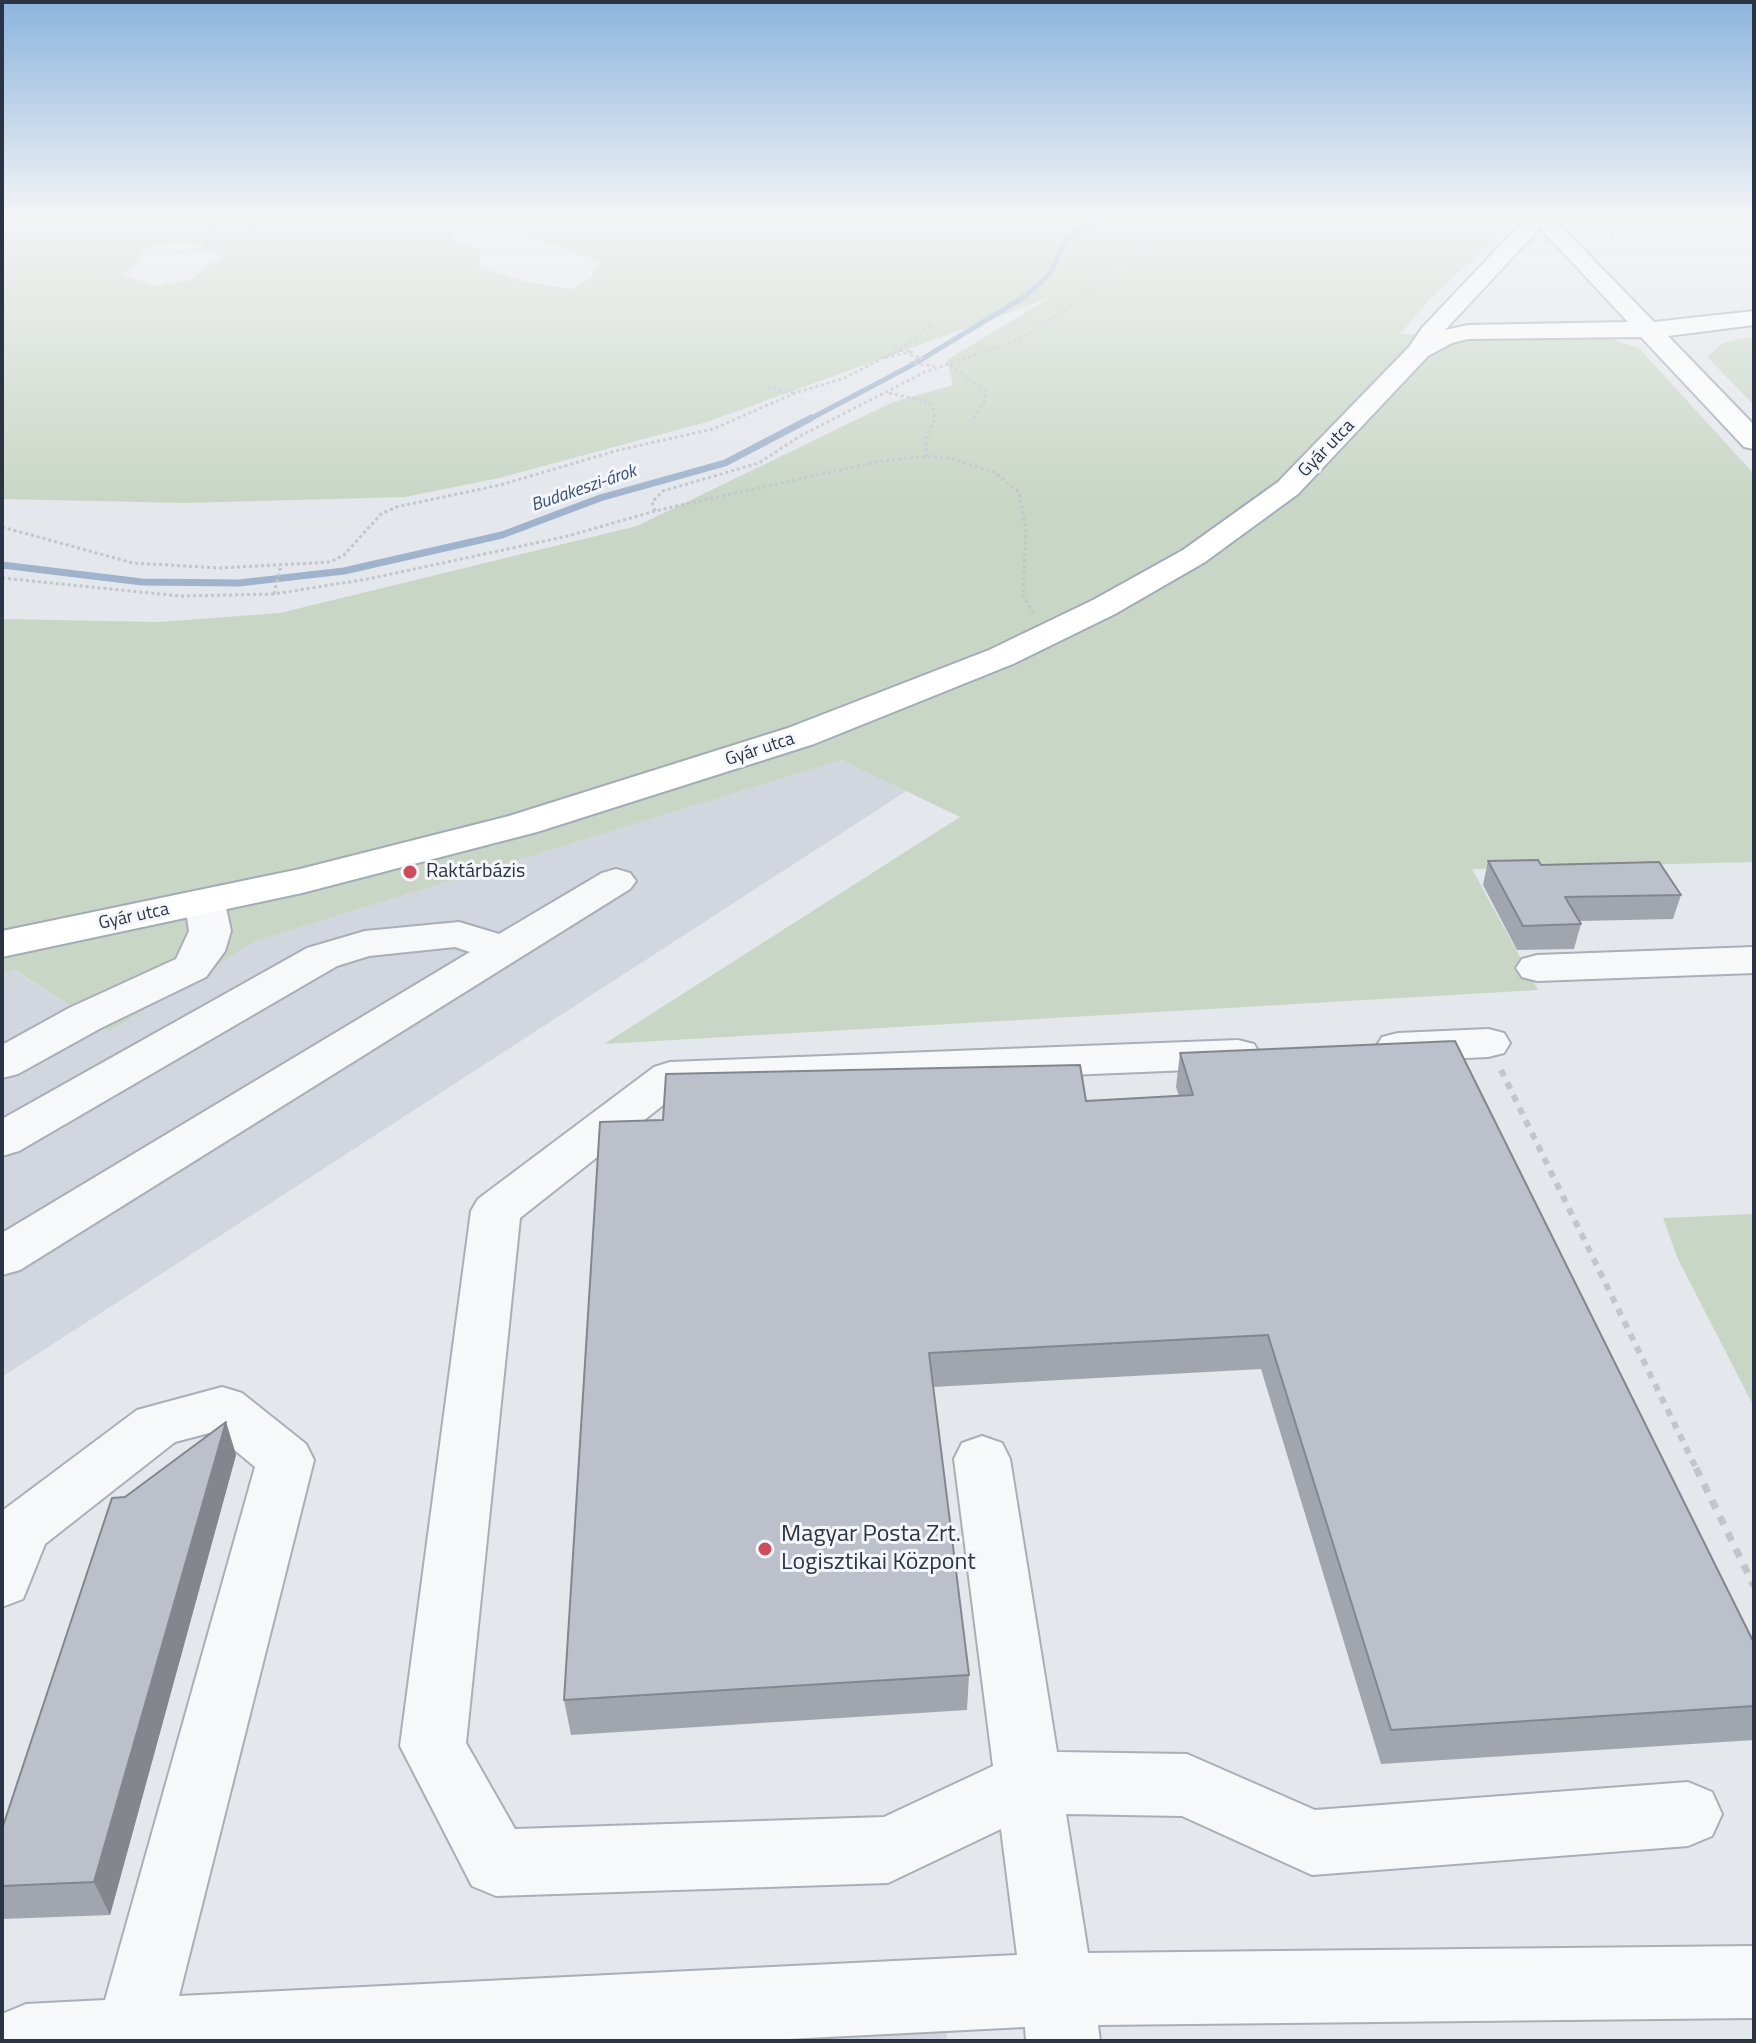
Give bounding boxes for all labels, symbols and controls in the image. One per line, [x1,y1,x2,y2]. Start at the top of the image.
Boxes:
street label: Gyár utca [1294,416,1360,482]
water label: Budakeszi-árok [529,461,639,517]
street label: Gyár utca [723,729,797,771]
place label: Raktárbázis [426,860,525,884]
marker: Raktárbázis [401,863,419,881]
street label: Gyár utca [97,899,171,935]
place label: Magyar Posta Zrt. Logisztikai Központ [781,1521,976,1577]
marker: Magyar Posta Zrt. Logisztikai Központ [756,1540,774,1558]

